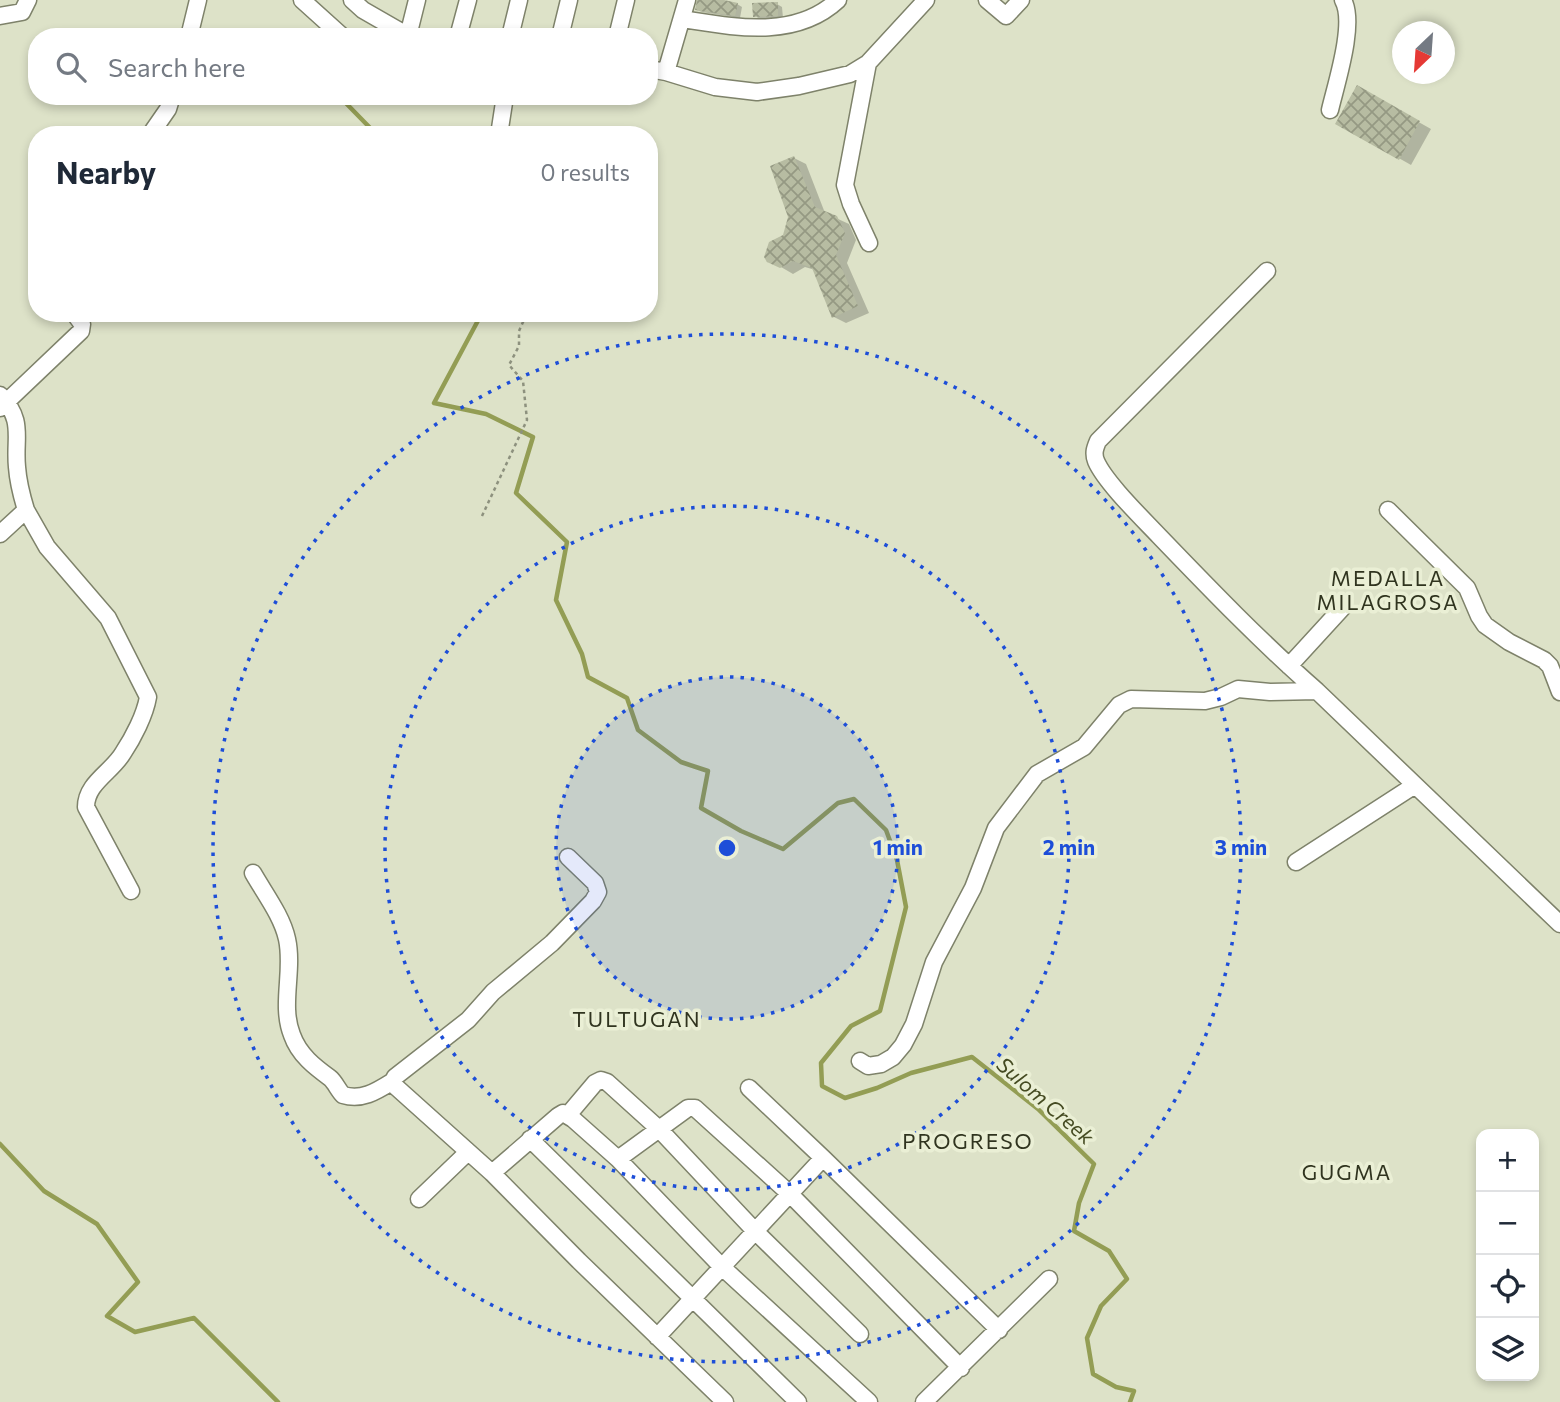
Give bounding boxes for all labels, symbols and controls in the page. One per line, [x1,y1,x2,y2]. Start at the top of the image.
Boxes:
north arrow [1392,21,1455,84]
search box [28,28,658,105]
icon: search [52,48,90,86]
text: Search here [108,51,246,82]
text: Nearby [56,153,156,190]
text: 0 results [541,158,630,186]
district label: MEDALLA MILAGROSA [1317,565,1459,614]
text: 1 min [873,834,923,859]
text: 2 min [1043,834,1095,859]
text: 3 min [1215,834,1267,859]
centre of rings [715,836,739,860]
district label: TULTUGAN [572,1006,702,1031]
water label: Sulom Creek [992,1051,1100,1149]
district label: PROGRESO [902,1128,1034,1153]
map controls [1476,1129,1539,1381]
button: + [1476,1129,1539,1192]
district label: GUGMA [1302,1159,1392,1184]
button: − [1476,1192,1539,1255]
button: locate [1476,1255,1539,1318]
button: layers [1476,1318,1539,1381]

